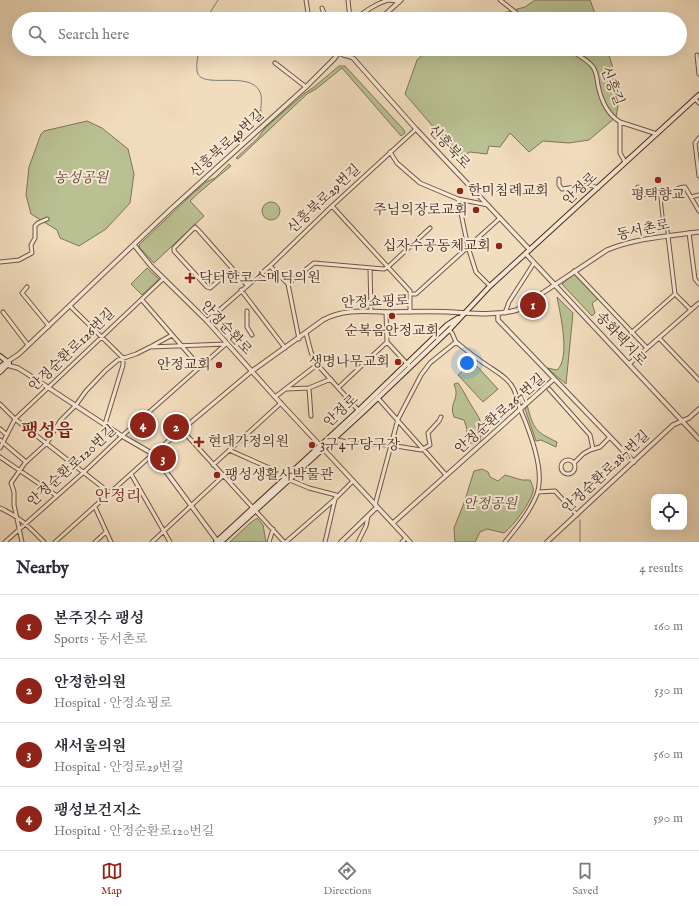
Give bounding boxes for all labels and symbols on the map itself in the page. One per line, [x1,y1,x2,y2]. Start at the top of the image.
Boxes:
street label: 신흥길 [596,64,628,108]
street label: 신흥북로49번길 [186,106,268,182]
street label: 신흥북로 [424,121,474,173]
street label: 신흥북로29번길 [284,160,364,238]
street label: 안정로 [559,168,601,209]
park label: 농성공원 [54,169,110,187]
marker: 평택향교 [653,175,663,185]
place label: 한미침례교회 [468,182,549,200]
marker: 한미침례교회 [455,186,465,196]
place label: 평택향교 [631,186,686,204]
place label: 주님의장로교회 [373,201,468,219]
marker: 주님의장로교회 [471,205,481,215]
street label: 동서촌로 [615,215,672,244]
place label: 십자수공동체교회 [383,237,491,255]
marker: 십자수공동체교회 [494,241,504,251]
place label: 닥터한코스메딕의원 [199,269,321,287]
marker: 닥터한코스메딕의원 [184,272,196,284]
pin: 1 [520,290,546,320]
street label: 안정쇼핑로 [341,292,410,312]
street label: 안정순환로 [196,297,256,359]
street label: 안정순환로126번길 [25,305,119,395]
street label: 송화택지로 [591,308,651,370]
marker: 순복음안정교회 [387,311,397,321]
place label: 순복음안정교회 [345,322,439,340]
place label: 생명나무교회 [309,353,390,371]
your location [457,353,477,373]
place label: 안정교회 [157,356,211,374]
marker: 생명나무교회 [393,357,403,367]
marker: 안정교회 [214,360,224,370]
street label: 안정순환로267번길 [451,370,549,458]
street label: 안정로 [320,390,362,431]
pin: 4 [130,410,156,440]
pin: 2 [163,412,189,442]
district label: 팽성읍 [21,420,74,443]
street label: 안정순환로120번길 [24,421,120,511]
street label: 안정순환로287번길 [558,427,654,517]
place label: 현대가정의원 [208,433,289,451]
marker: 현대가정의원 [193,436,205,448]
place label: 3구4구당구장 [320,436,400,454]
marker: 3구4구당구장 [307,440,317,450]
pin: 3 [150,443,176,473]
place label: 팽성생활사박물관 [225,466,334,484]
marker: 팽성생활사박물관 [212,470,222,480]
district label: 안정리 [95,487,141,507]
park label: 안정공원 [463,495,519,513]

